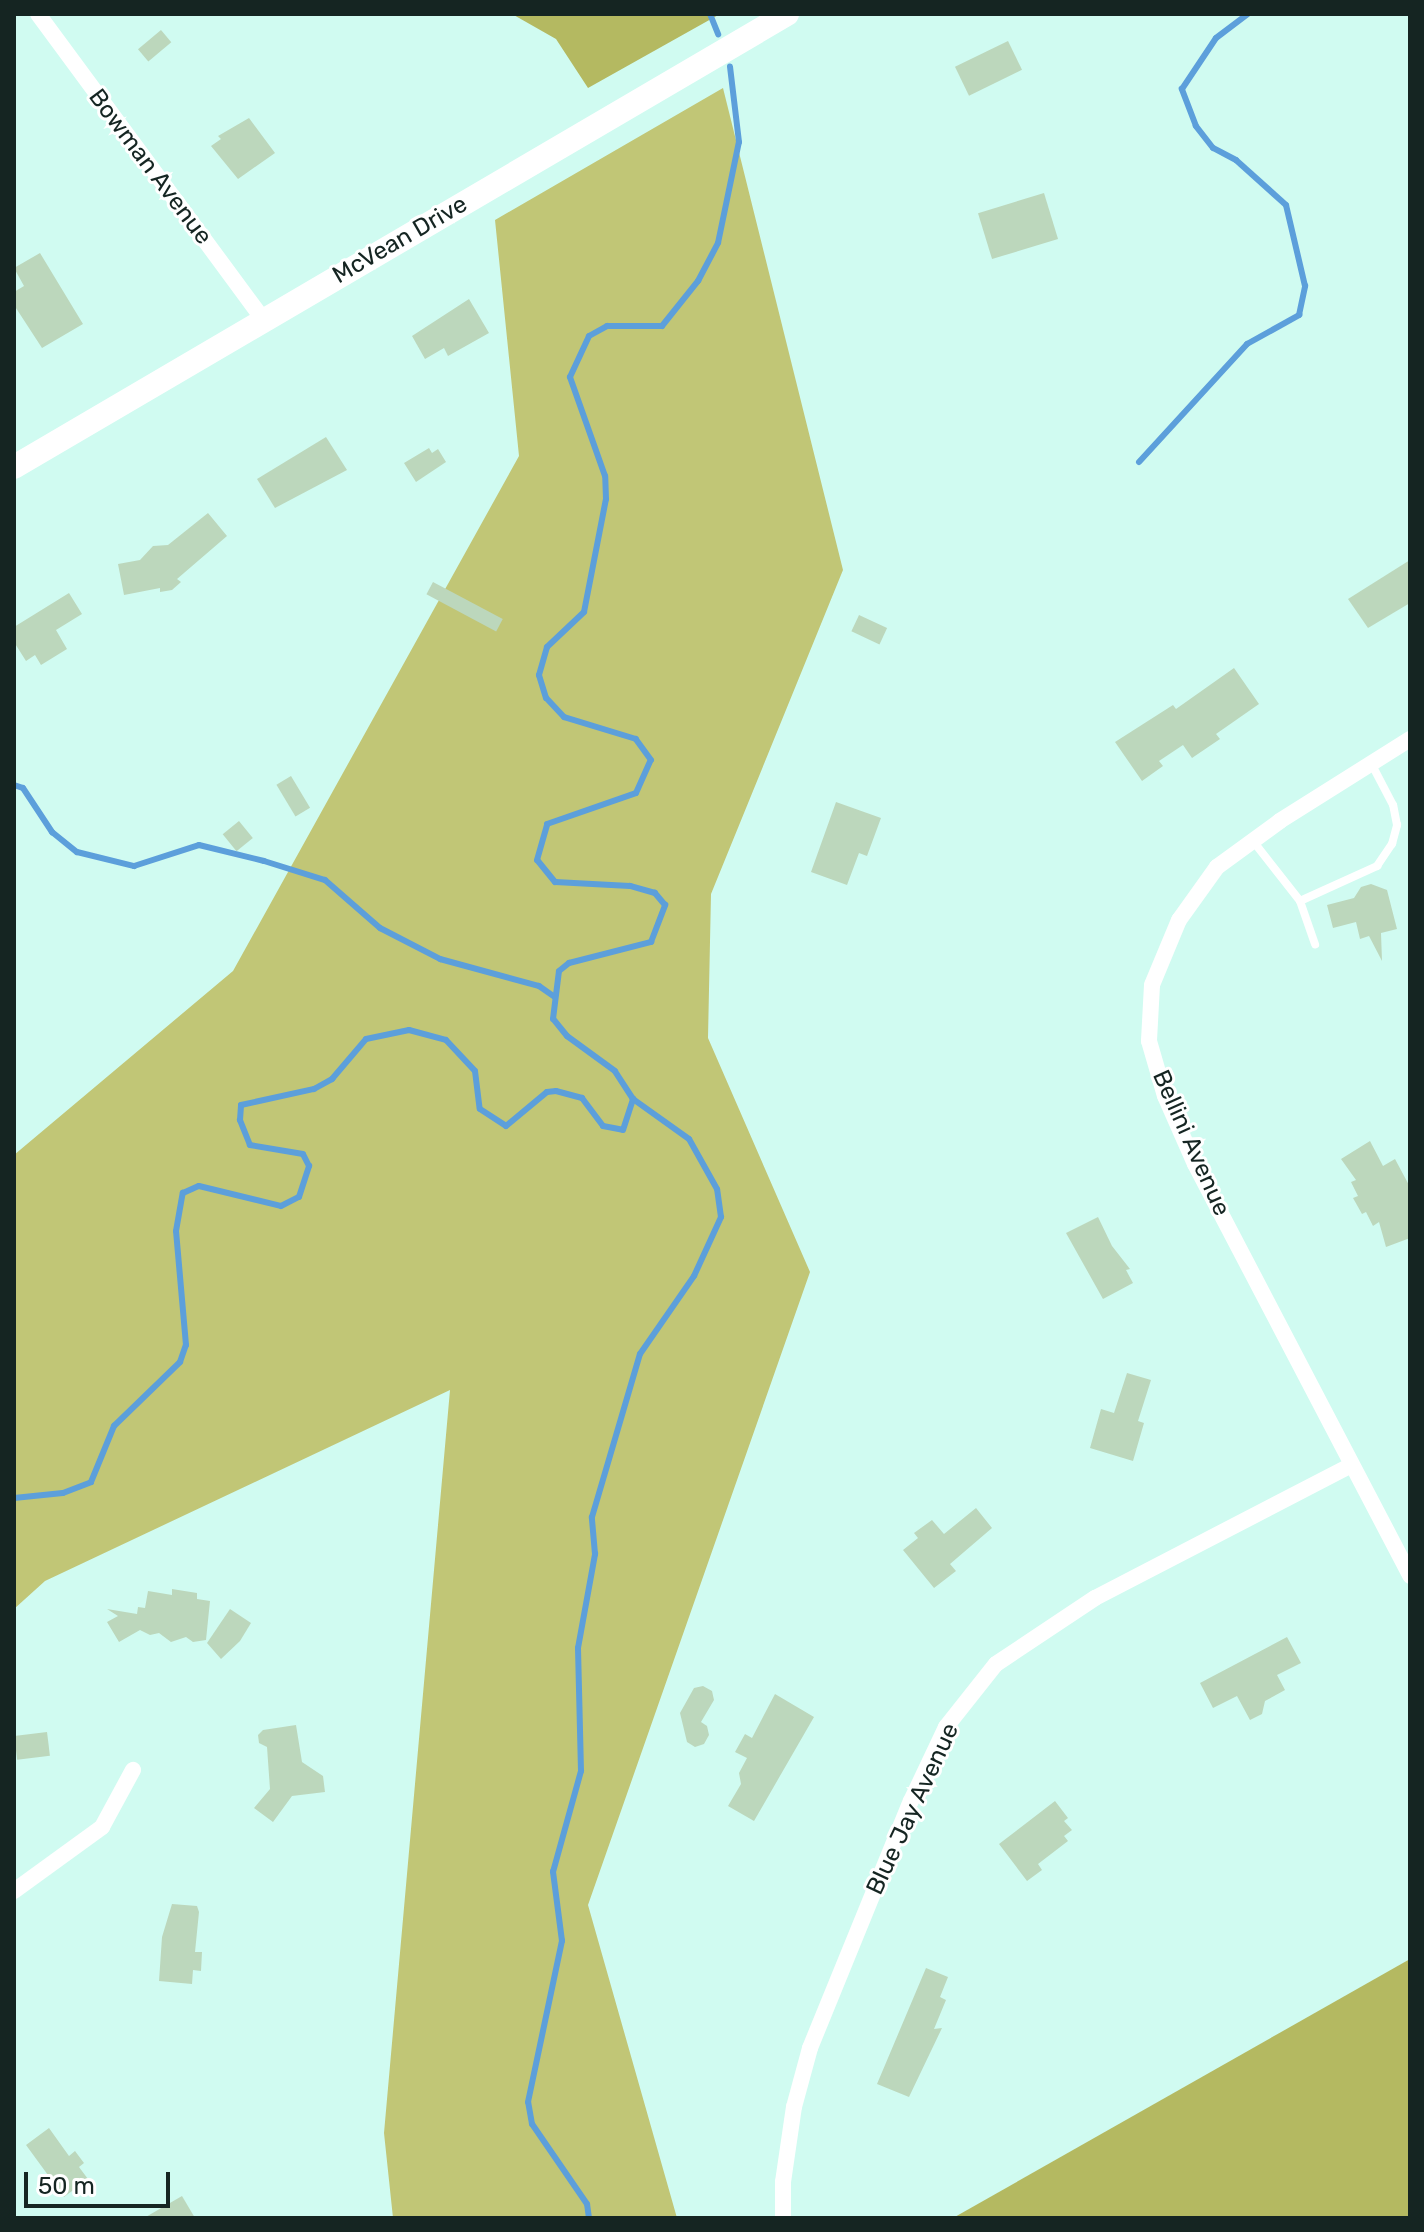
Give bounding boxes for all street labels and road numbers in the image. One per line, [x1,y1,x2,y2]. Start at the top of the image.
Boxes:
street label: Bowman Avenue [82,83,218,251]
street label: McVean Drive [328,190,472,290]
street label: Bellini Avenue [1146,1065,1236,1221]
street label: Blue Jay Avenue [860,1718,966,1900]

